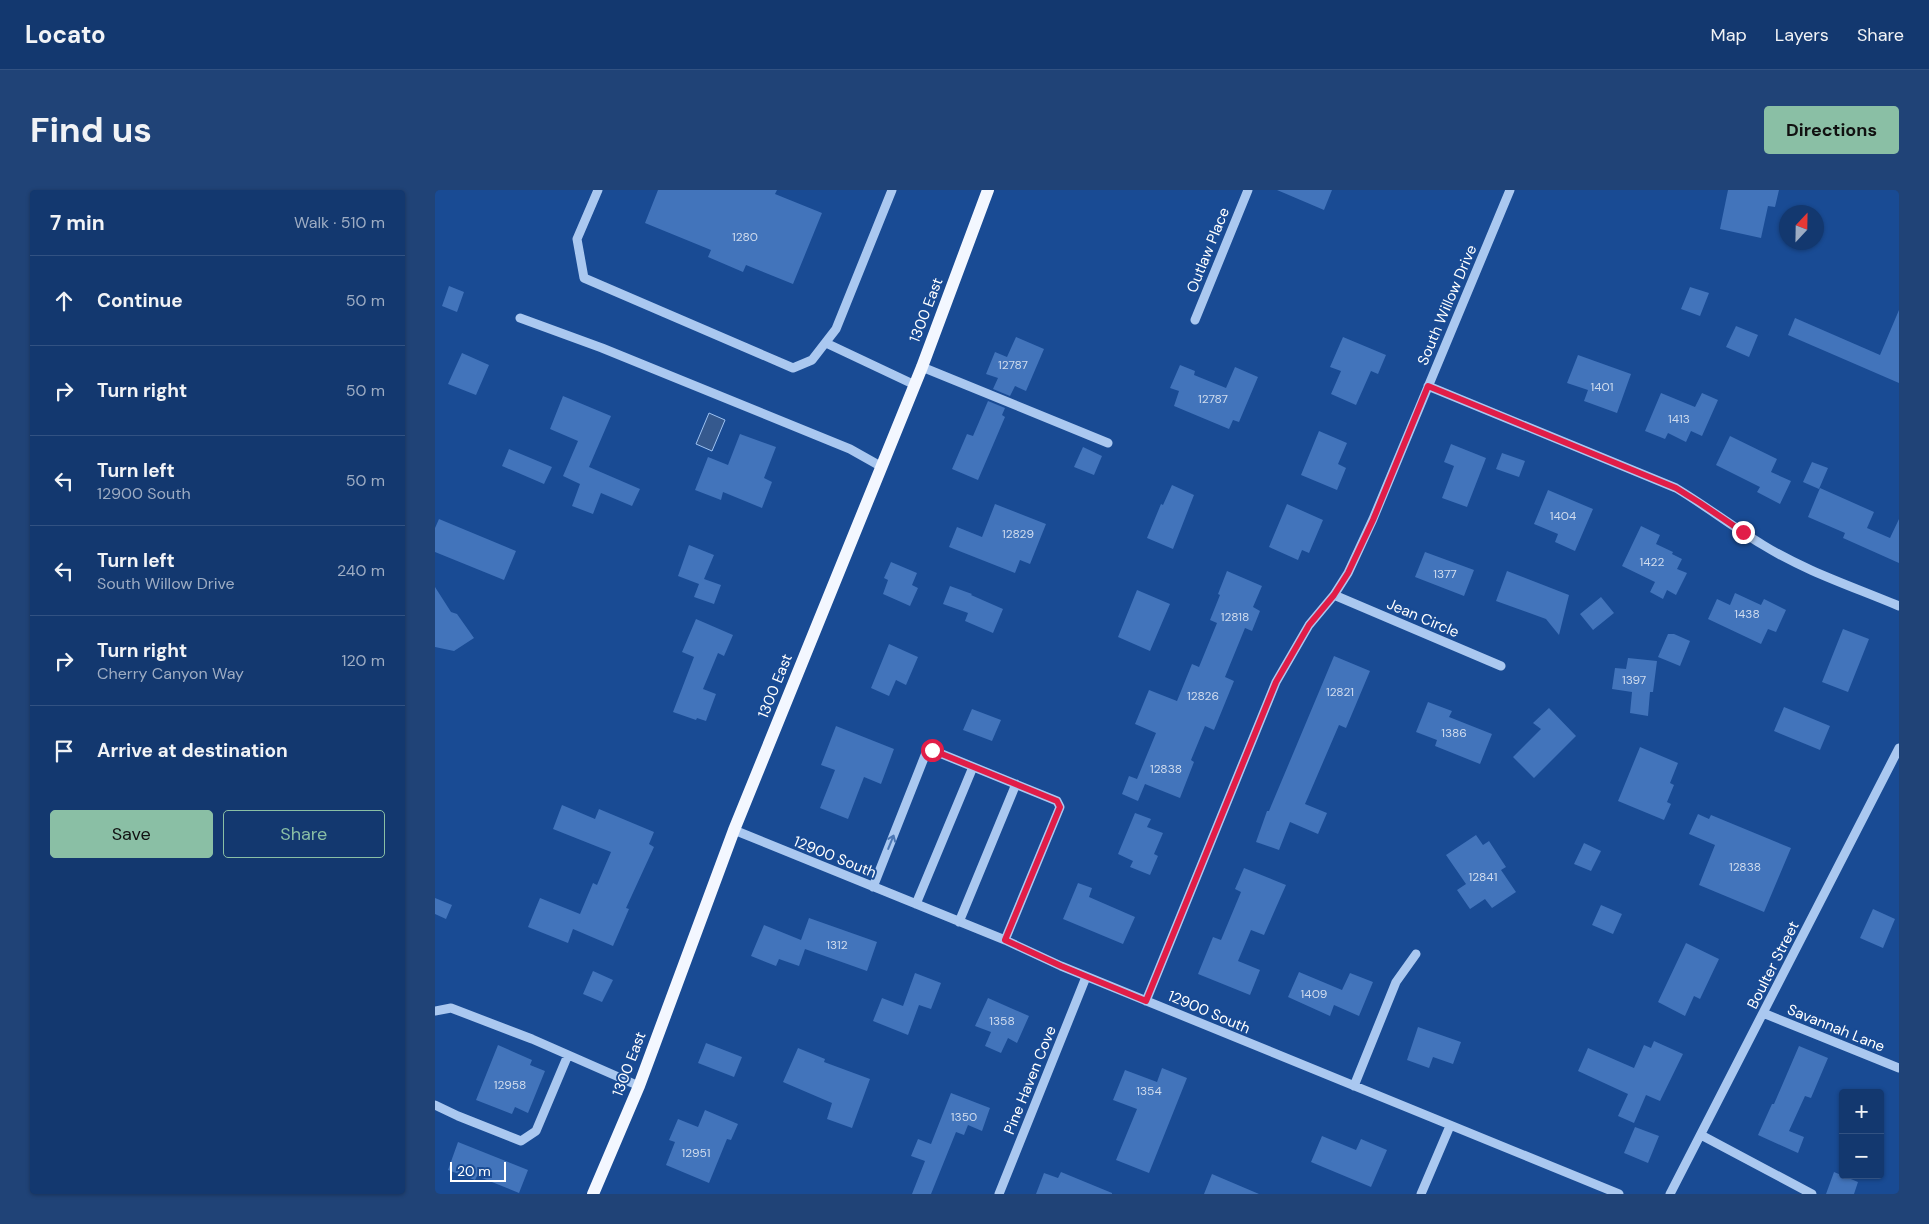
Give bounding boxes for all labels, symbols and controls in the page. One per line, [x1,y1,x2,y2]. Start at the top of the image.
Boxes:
text: Locato [25,19,106,50]
text: Map [1711,23,1747,47]
text: Layers [1775,23,1829,47]
text: Share [1857,23,1904,47]
button: Directions [1764,106,1899,154]
text: Find us [30,107,152,153]
street label: Outlaw Place [1182,204,1234,296]
north arrow [1779,205,1824,250]
text: 7 min [50,209,105,237]
text: Walk · 510 m [294,212,385,233]
house number: 1280 [732,229,758,245]
street label: South Willow Drive [1413,242,1481,368]
street label: 1300 East [905,275,948,345]
icon: ahead [50,287,78,315]
text: Continue [97,288,183,313]
text: 50 m [346,290,385,311]
house number: 12787 [998,357,1028,373]
icon: right [50,377,78,405]
text: Turn right [97,378,187,403]
house number: 1401 [1591,379,1613,395]
text: 50 m [346,380,385,401]
house number: 12787 [1198,391,1228,407]
house number: 1413 [1668,411,1690,427]
text: Turn left [97,458,175,483]
icon: left [50,467,78,495]
text: 50 m [346,470,385,491]
text: 12900 South [97,483,191,504]
house number: 1404 [1550,508,1576,524]
route end [1732,521,1755,544]
house number: 12829 [1002,526,1034,542]
text: Turn left [97,548,175,573]
house number: 1422 [1640,554,1665,570]
icon: left [50,557,78,585]
text: 240 m [337,560,385,581]
house number: 1377 [1433,566,1457,582]
text: South Willow Drive [97,573,235,594]
street label: Jean Circle [1384,594,1462,642]
house number: 1438 [1734,606,1760,622]
house number: 12818 [1221,609,1249,625]
text: Turn right [97,638,187,663]
icon: right [50,647,78,675]
text: 120 m [341,650,385,671]
street label: 1300 East [753,651,797,721]
text: Cherry Canyon Way [97,663,244,684]
house number: 1397 [1622,672,1646,688]
house number: 12821 [1326,684,1354,700]
house number: 12826 [1187,688,1219,704]
house number: 1386 [1441,725,1467,741]
icon: arrive [50,737,78,765]
text: Arrive at destination [97,738,288,763]
route start [921,739,944,762]
house number: 12838 [1150,761,1182,777]
button: Save [50,810,213,858]
button: Share [223,810,385,858]
street label: 12900 South [791,831,879,883]
one-way arrow [887,835,896,850]
house number: 12838 [1729,859,1761,875]
house number: 12841 [1469,869,1497,885]
street label: Boulter Street [1742,918,1804,1012]
house number: 1312 [826,937,848,953]
street label: 12900 South [1165,986,1253,1038]
house number: 1409 [1301,986,1327,1002]
street label: Savannah Lane [1784,999,1888,1057]
house number: 1358 [989,1013,1015,1029]
street label: Pine Haven Cove [999,1023,1061,1137]
street label: 1300 East [608,1029,651,1099]
house number: 12958 [494,1077,526,1093]
house number: 1354 [1136,1083,1162,1099]
map controls [1839,1089,1884,1179]
button: + [1839,1089,1884,1134]
house number: 1350 [951,1109,977,1125]
button: − [1839,1134,1884,1179]
house number: 12951 [681,1145,711,1161]
scale bar [450,1159,506,1182]
text: 20 m [457,1162,491,1180]

